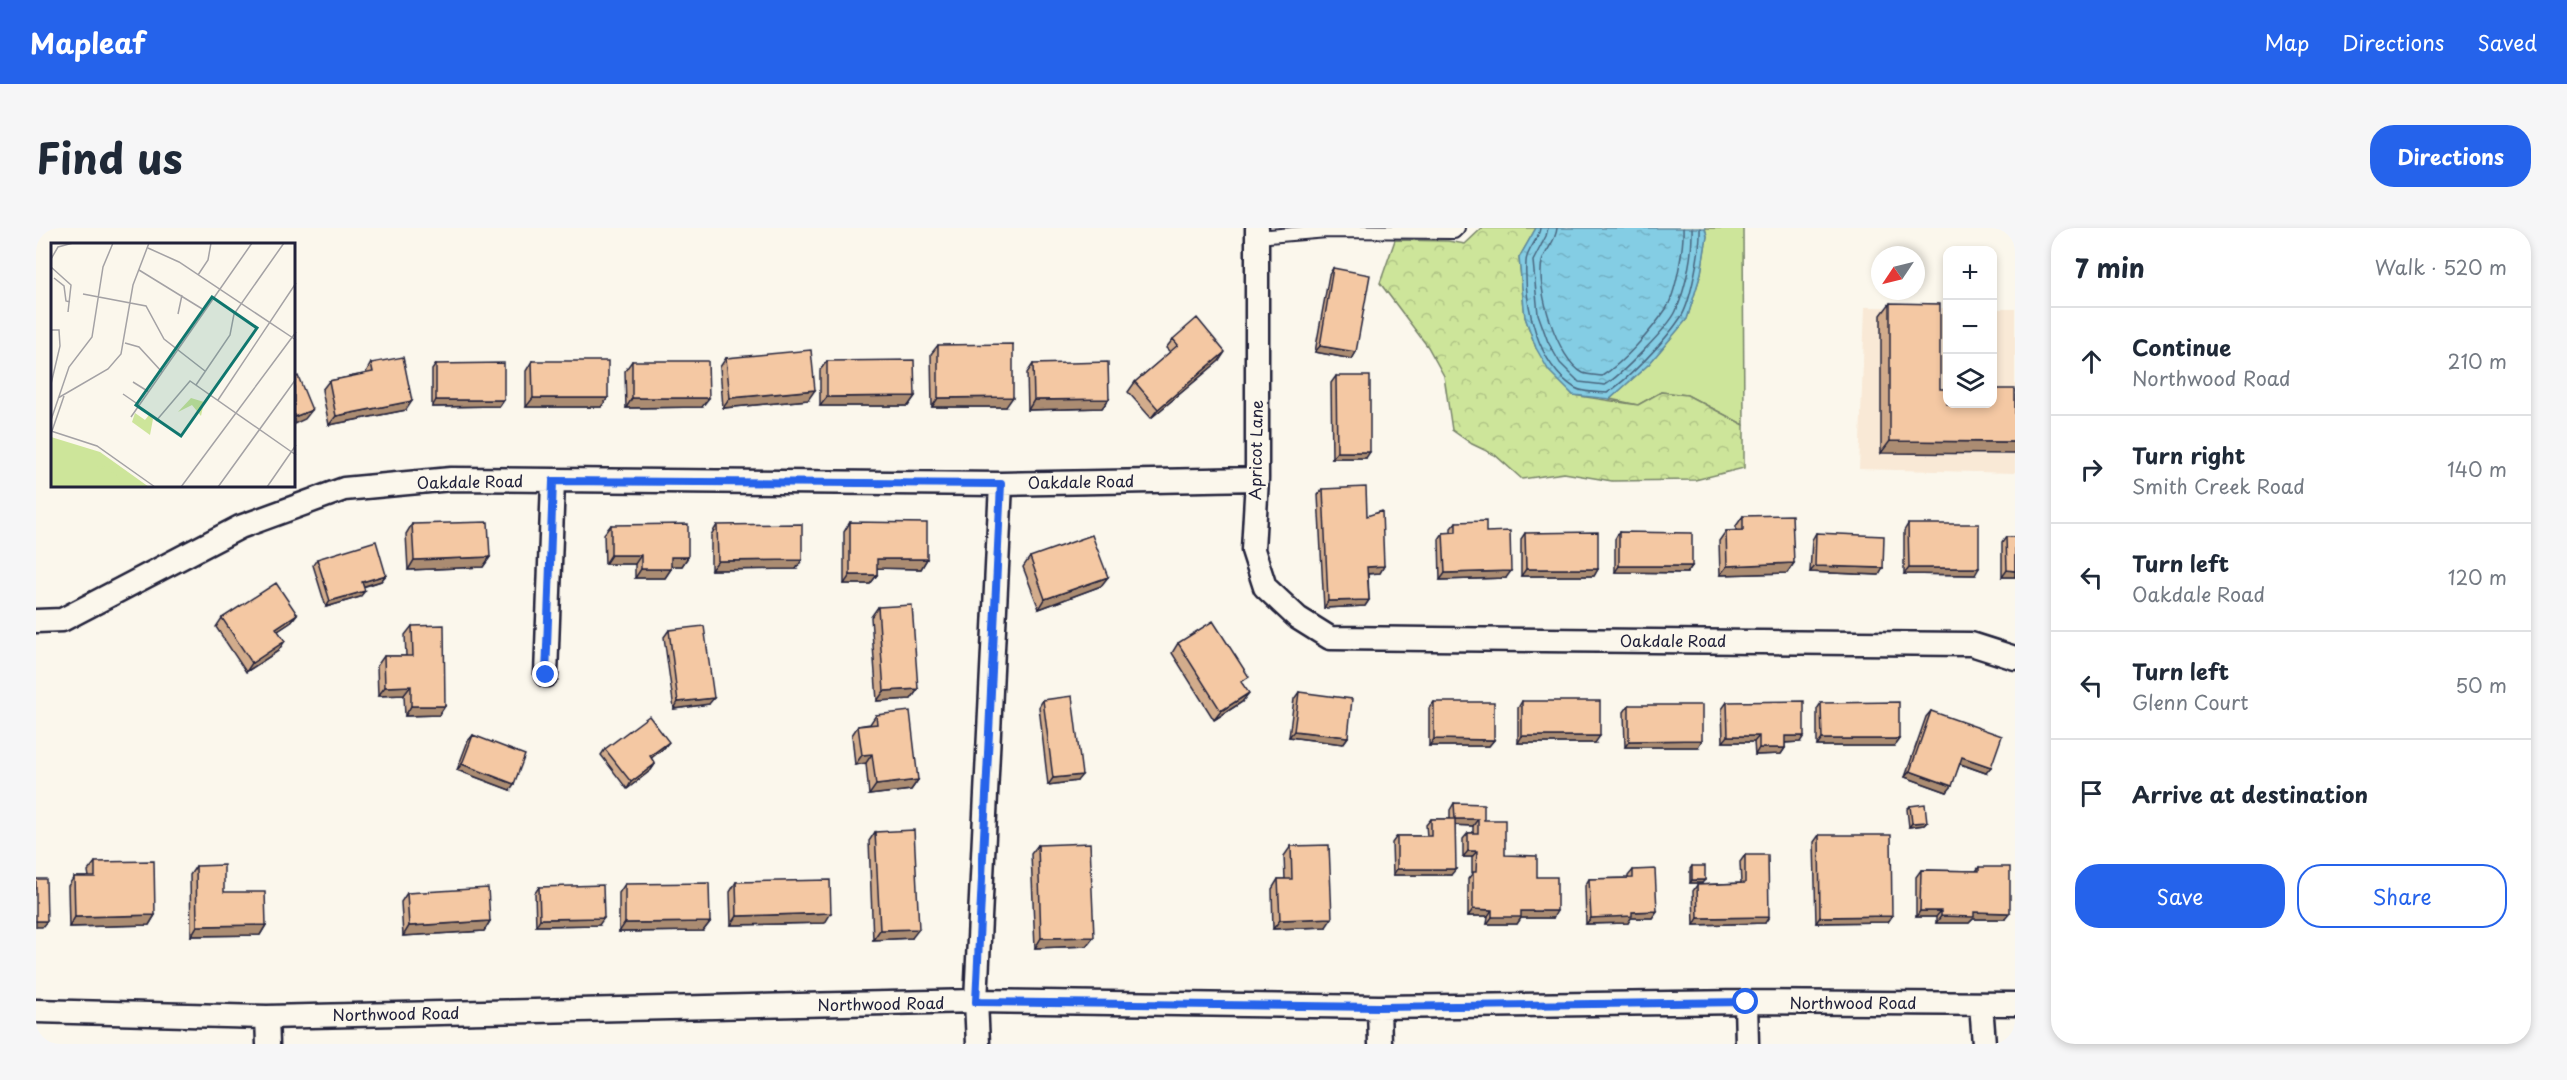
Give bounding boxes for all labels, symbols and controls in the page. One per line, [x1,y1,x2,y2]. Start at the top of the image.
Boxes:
text: Mapleaf [30,21,146,64]
text: Map [2264,26,2309,58]
text: Directions [2342,26,2444,58]
text: Saved [2477,26,2537,58]
text: Find us [36,125,183,188]
button: Directions [2370,125,2531,187]
inset map [51,243,296,488]
north arrow [1871,246,1925,300]
map controls [1943,246,1997,408]
button: + [1943,246,1997,300]
text: 7 min [2075,248,2145,287]
text: Walk · 520 m [2375,252,2507,282]
button: − [1943,300,1997,354]
text: Continue [2132,330,2231,363]
icon: ahead [2075,345,2108,378]
text: 210 m [2448,346,2507,376]
button: layers [1943,354,1997,408]
text: Northwood Road [2132,363,2291,393]
street label: Apricot Lane [1242,400,1268,500]
text: Turn right [2132,438,2245,471]
icon: right [2075,453,2108,486]
text: 140 m [2447,454,2507,484]
street label: Oakdale Road [417,468,523,494]
street label: Oakdale Road [1028,468,1134,494]
text: Smith Creek Road [2132,471,2305,501]
text: Turn left [2132,546,2229,579]
icon: left [2075,561,2108,594]
text: 120 m [2448,562,2507,592]
text: Oakdale Road [2132,579,2265,609]
street label: Oakdale Road [1620,628,1726,652]
text: Turn left [2132,654,2229,687]
route end [532,661,558,687]
icon: left [2075,669,2108,702]
text: 50 m [2455,670,2507,700]
text: Glenn Court [2132,687,2248,717]
icon: arrive [2075,777,2108,810]
text: Arrive at destination [2132,777,2368,810]
button: Save [2075,864,2285,928]
button: Share [2297,864,2507,928]
route start [1732,988,1758,1014]
street label: Northwood Road [817,990,945,1016]
street label: Northwood Road [1789,990,1917,1014]
street label: Northwood Road [332,1000,460,1026]

